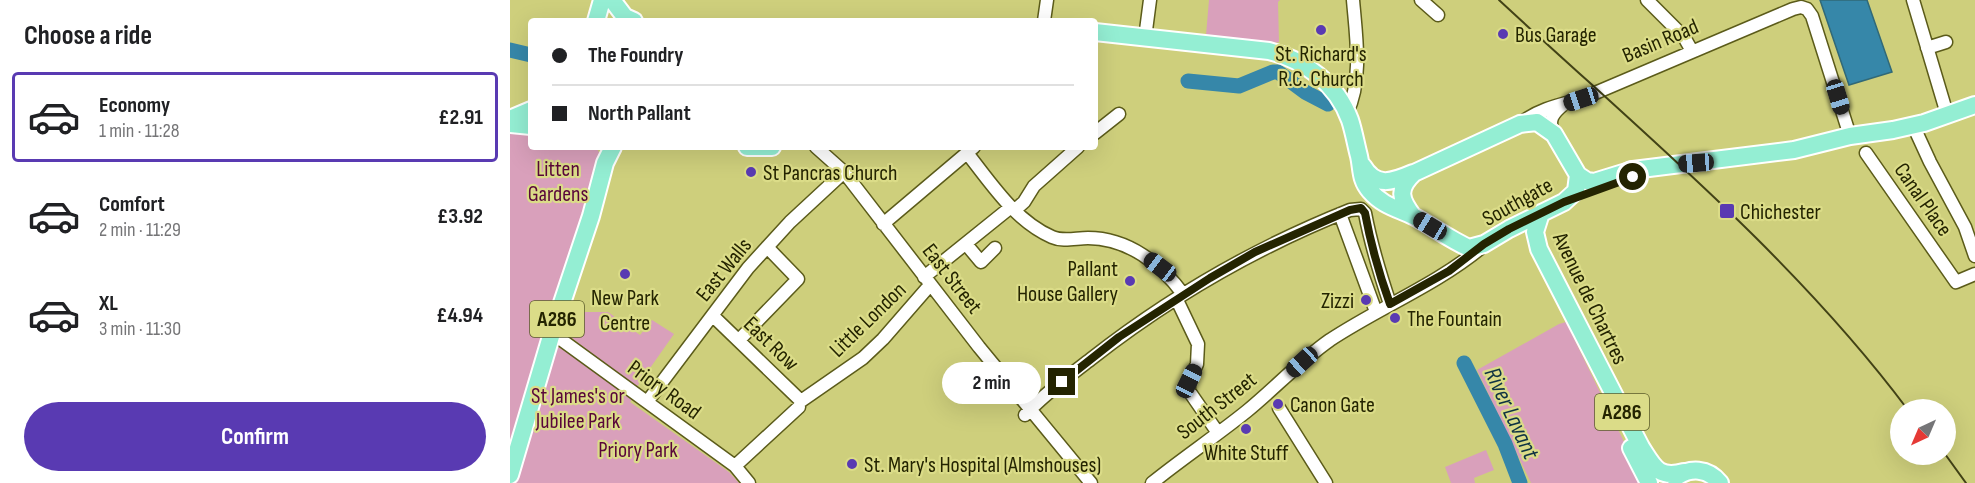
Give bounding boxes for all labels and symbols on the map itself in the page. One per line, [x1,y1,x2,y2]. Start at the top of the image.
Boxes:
street label: Basin Road [1619,13,1703,69]
place label: Bus Garage [1515,22,1597,49]
marker: St. Richard's R.C. Church [1314,23,1328,37]
marker: Bus Garage [1496,27,1510,41]
place label: St. Richard's R.C. Church [1275,41,1367,93]
car [1824,77,1852,117]
car [1561,85,1601,113]
car [1677,153,1715,173]
park label: Litten Gardens [528,156,588,208]
street label: Canal Place [1888,158,1958,242]
place label: St Pancras Church [763,160,897,187]
route start [1619,163,1646,190]
marker: St Pancras Church [744,165,758,179]
street label: Southgate [1478,172,1558,233]
place label: Chichester [1740,199,1821,226]
marker: Chichester [1718,202,1736,220]
car [1410,209,1450,243]
street label: Avenue de Chartres [1546,227,1633,369]
street label: East Walls [691,233,758,307]
street label: East Street [916,238,988,320]
car [1140,249,1180,285]
place label: Pallant House Gallery [1017,256,1119,308]
marker: New Park Centre [618,267,632,281]
marker: Pallant House Gallery [1123,274,1137,288]
street label: Little London [824,277,912,363]
place label: New Park Centre [591,285,660,337]
place label: Zizzi [1321,288,1354,315]
marker: Zizzi [1359,293,1373,307]
road number: A286 [530,301,584,337]
place label: The Fountain [1407,306,1502,333]
street label: East Row [738,311,804,377]
marker: The Fountain [1388,311,1402,325]
car [1283,343,1321,381]
street label: Priory Road [622,355,706,426]
callout: 2 min [942,361,1041,403]
car [1173,361,1205,401]
water label: River Lavant [1478,363,1546,464]
street label: South Street [1172,366,1262,446]
route end [1048,368,1075,395]
park label: St James's or Jubilee Park [531,383,625,435]
place label: Canon Gate [1290,392,1375,419]
road number: A286 [1595,394,1649,430]
marker: Canon Gate [1271,397,1285,411]
north arrow [1890,399,1956,465]
marker: White Stuff [1239,422,1253,436]
park label: Priory Park [598,437,678,464]
place label: White Stuff [1204,440,1289,467]
place label: St. Mary's Hospital (Almshouses) [864,452,1101,479]
marker: St. Mary's Hospital (Almshouses) [845,457,859,471]

